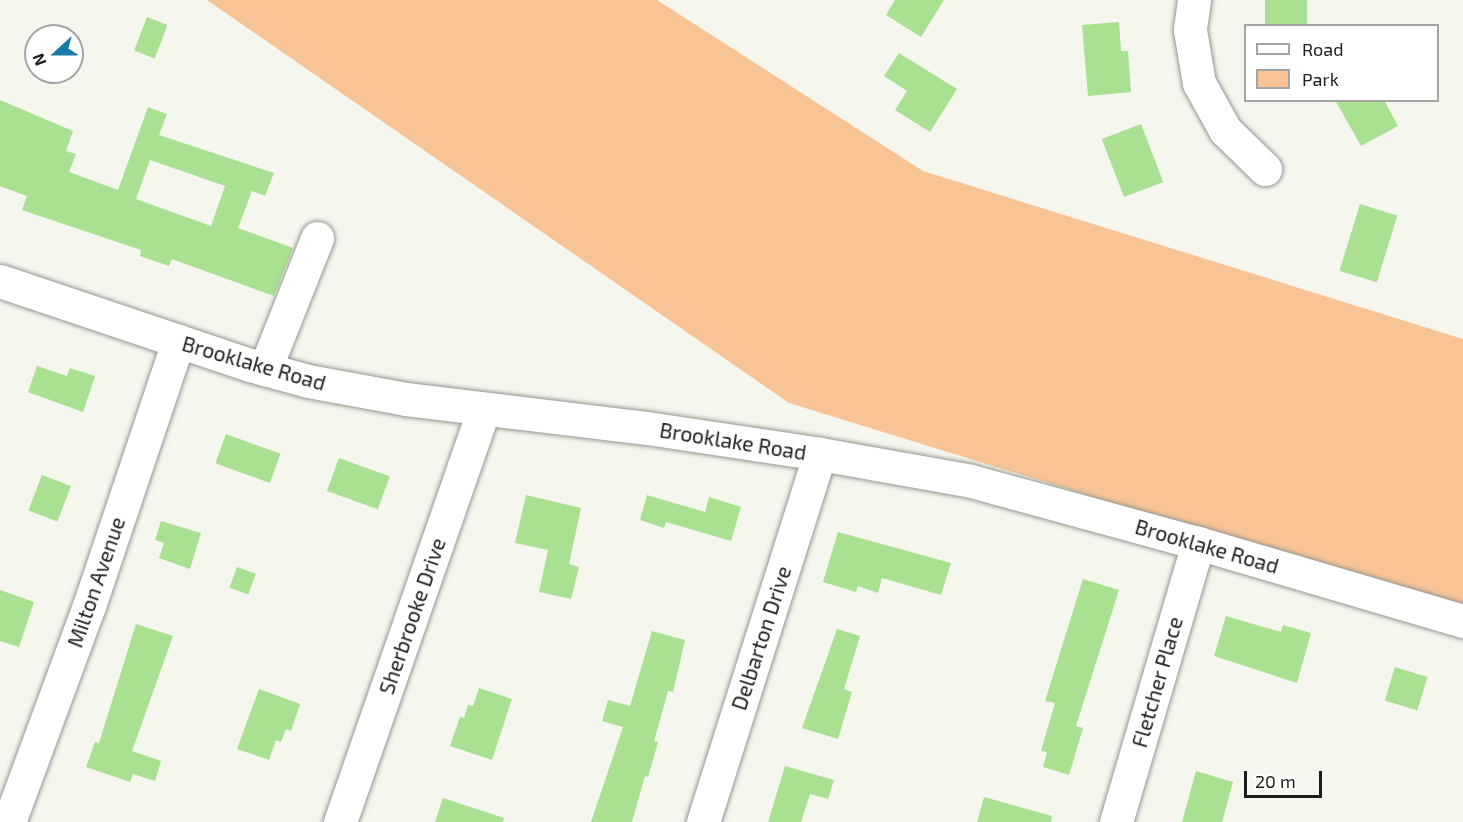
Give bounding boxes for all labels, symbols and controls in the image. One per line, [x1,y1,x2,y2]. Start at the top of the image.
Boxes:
north arrow [24,24,84,84]
legend [1244,24,1439,102]
text: Road [1302,38,1343,60]
text: N [28,51,50,69]
text: Park [1302,68,1339,90]
street label: Brooklake Road [179,330,329,396]
street label: Brooklake Road [658,417,808,465]
street label: Milton Avenue [62,513,130,651]
street label: Brooklake Road [1132,513,1282,579]
street label: Sherbrooke Drive [373,534,451,698]
street label: Delbarton Drive [726,563,796,713]
street label: Fletcher Place [1126,614,1188,750]
scale bar [1247,759,1325,797]
text: 20 m [1255,770,1296,792]

